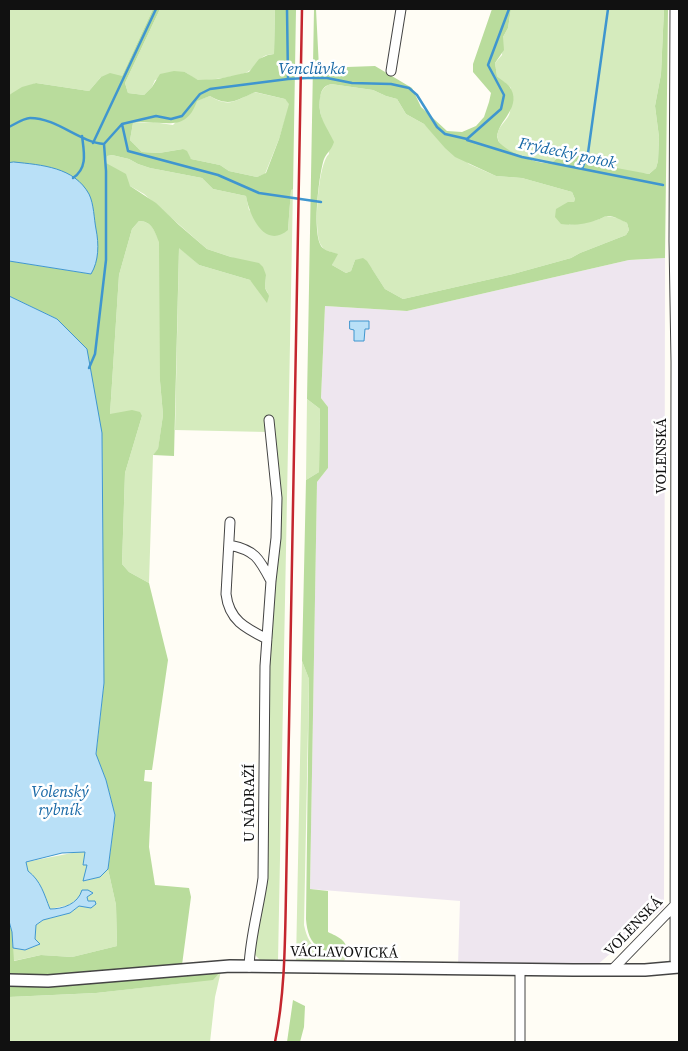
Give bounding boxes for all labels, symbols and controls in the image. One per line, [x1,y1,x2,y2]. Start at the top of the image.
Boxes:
water label: Venclůvka [278,60,346,80]
water label: Frýdecký potok [517,134,617,174]
street label: VOLENSKÁ [653,418,671,494]
street label: U NÁDRAŽÍ [241,764,259,842]
water label: Volenský rybník [31,783,89,821]
street label: VOLENSKÁ [601,893,667,961]
street label: VÁCLAVOVICKÁ [290,943,398,963]

